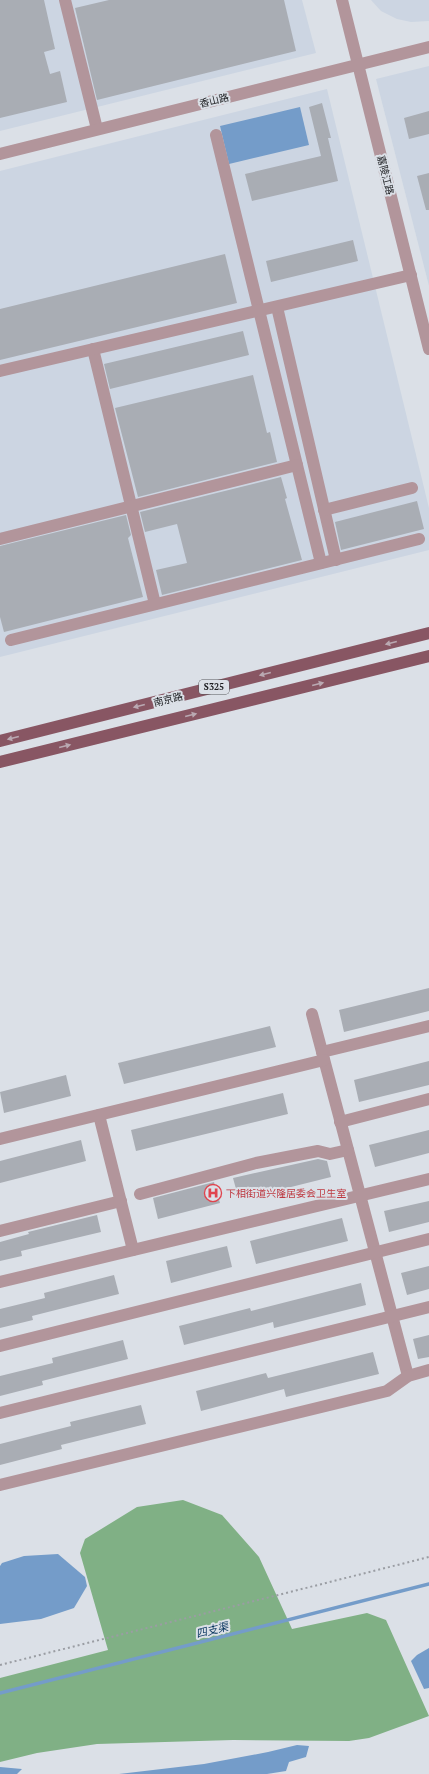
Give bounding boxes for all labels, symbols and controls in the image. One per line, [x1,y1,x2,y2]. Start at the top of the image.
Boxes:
street label: 香山路 [198,91,230,110]
street label: 嘉陵江路 [374,154,397,196]
one-way arrow [385,640,397,646]
one-way arrow [259,672,271,678]
road number: S325 [199,680,229,694]
one-way arrow [311,680,324,686]
street label: 南京路 [152,690,184,709]
one-way arrow [133,703,145,709]
one-way arrow [185,711,198,717]
one-way arrow [7,735,19,741]
one-way arrow [59,742,71,748]
hospital icon: 下相街道兴隆居委会卫生室 [203,1183,223,1203]
place label: 下相街道兴隆居委会卫生室 [226,1187,346,1200]
water label: 四支渠 [194,1619,232,1641]

